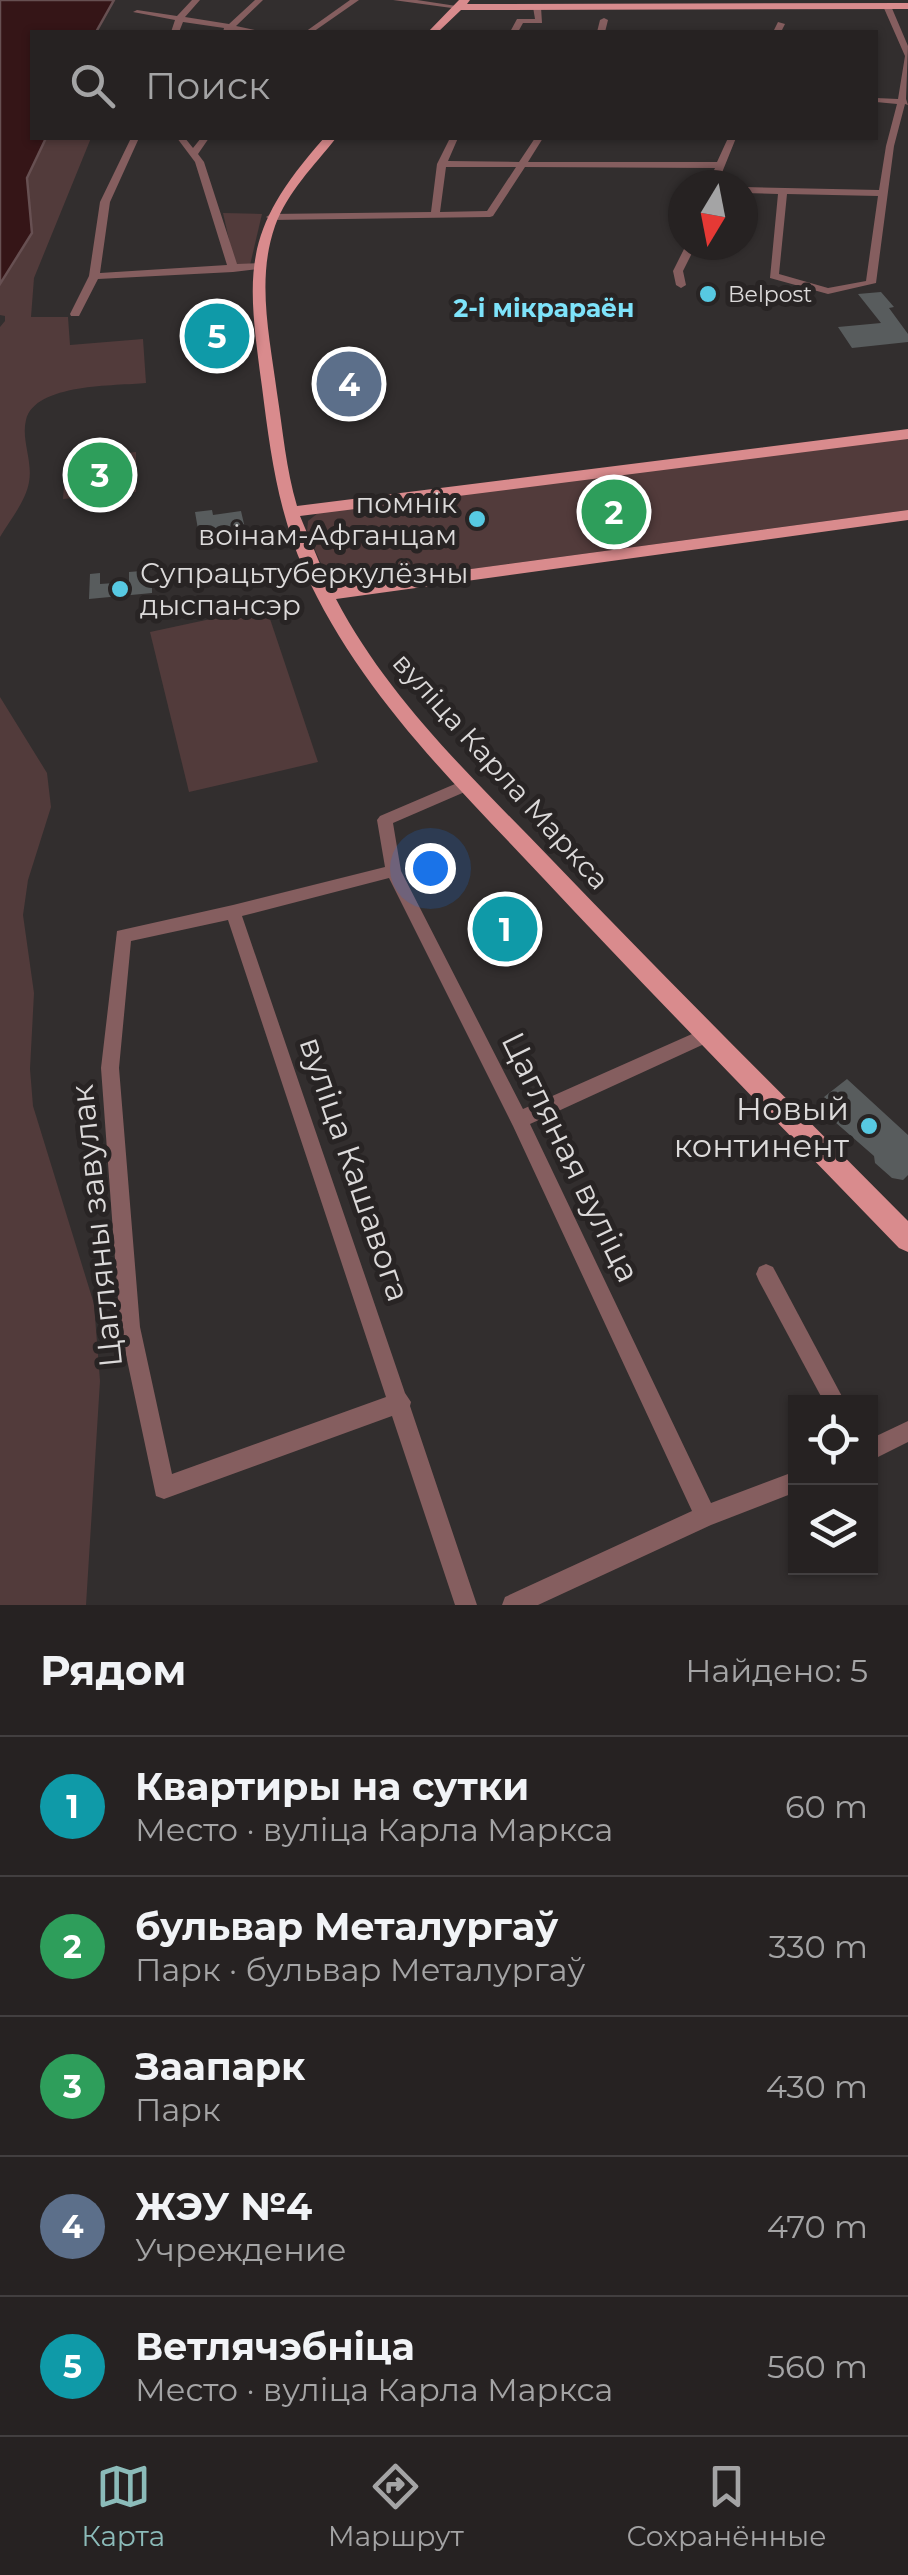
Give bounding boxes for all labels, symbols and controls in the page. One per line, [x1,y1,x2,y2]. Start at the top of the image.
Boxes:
search box [30,30,878,140]
icon: search [65,58,120,113]
text: Поиск [145,62,270,109]
north arrow [668,170,758,260]
place label: Belpost [728,281,812,308]
marker: Belpost [697,283,719,305]
district label: 2-і мікрараён [454,293,634,323]
pin: 5 [184,298,250,374]
pin: 4 [316,346,382,422]
pin: 3 [68,438,132,512]
pin: 2 [582,474,646,550]
place label: помнік воінам-Афганцам [198,486,457,552]
marker: помнік воінам-Афганцам [466,508,488,530]
place label: Супрацьтуберкулёзны дыспансэр [140,556,469,622]
marker: Супрацьтуберкулёзны дыспансэр [109,578,131,600]
street label: вуліца Карла Маркса [386,646,616,896]
your location [405,843,456,894]
pin: 1 [472,892,538,966]
street label: Цагляная вуліца [494,1026,648,1288]
street label: вуліца Кашавога [291,1032,419,1306]
street label: Цагляны завулак [62,1082,130,1369]
place label: Новый континент [674,1089,850,1165]
marker: Новый континент [858,1115,880,1137]
map controls [788,1395,878,1575]
button: locate [788,1395,878,1485]
button: layers [788,1485,878,1575]
text: Рядом [40,1644,187,1696]
text: Найдено: 5 [685,1651,868,1690]
text: Квартиры на сутки [135,1763,529,1810]
text: 1 [66,1787,79,1826]
text: 60 m [785,1787,868,1826]
text: Место · вуліца Карла Маркса [135,1810,613,1849]
text: бульвар Металургаў [135,1903,558,1950]
text: 2 [63,1927,82,1966]
text: 330 m [769,1927,868,1966]
text: Парк · бульвар Металургаў [135,1950,585,1989]
text: Заапарк [135,2043,305,2090]
text: 3 [63,2067,82,2106]
text: 430 m [766,2067,868,2106]
text: Парк [135,2090,221,2129]
text: ЖЭУ №4 [135,2183,312,2230]
text: 4 [61,2207,84,2246]
text: 470 m [767,2207,868,2246]
text: Учреждение [135,2230,347,2269]
text: Ветлячэбніца [135,2323,415,2370]
text: 5 [63,2347,82,2386]
text: 560 m [767,2347,868,2386]
text: Место · вуліца Карла Маркса [135,2370,613,2409]
tab: Карта [81,2459,165,2553]
tab: Маршрут [328,2459,464,2553]
tab: Сохранённые [626,2459,827,2553]

